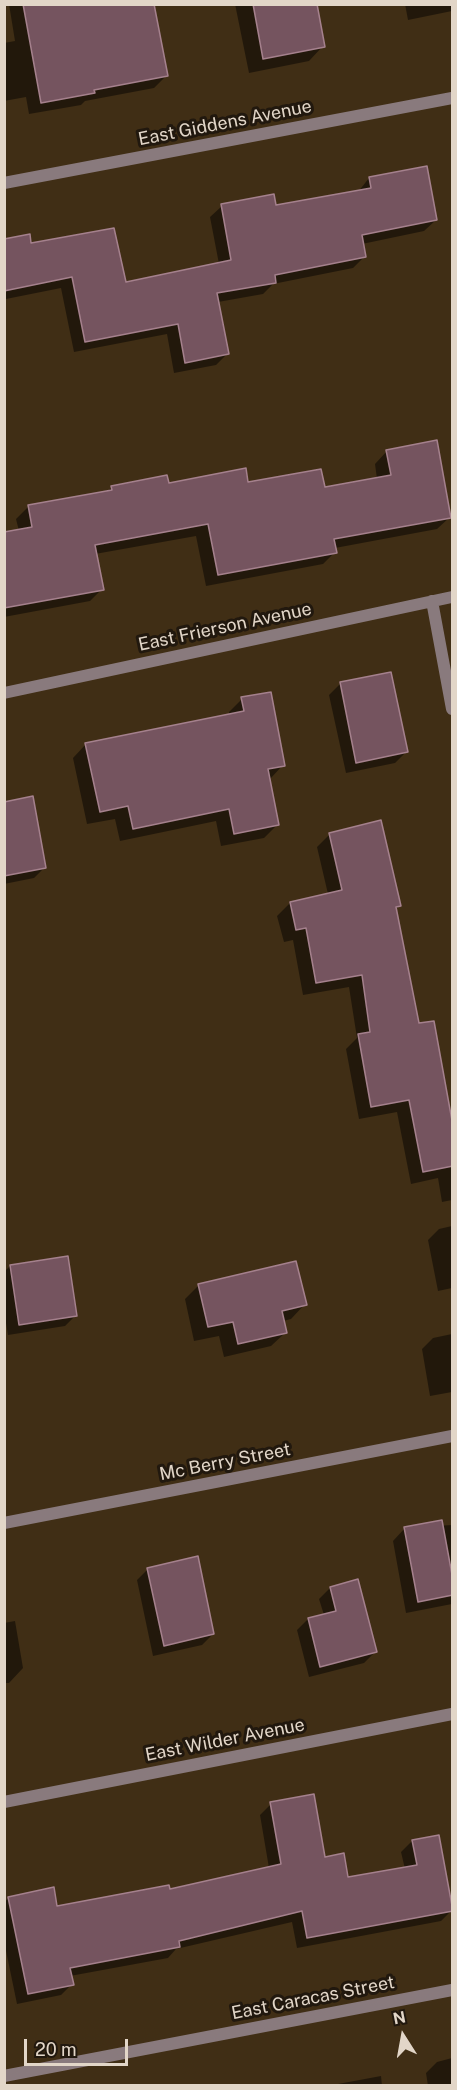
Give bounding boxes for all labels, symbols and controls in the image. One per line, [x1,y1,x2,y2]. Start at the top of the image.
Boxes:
street label: East Giddens Avenue [137,96,313,150]
street label: East Frierson Avenue [136,598,314,656]
street label: Mc Berry Street [158,1439,292,1485]
street label: East Wilder Avenue [143,1714,307,1766]
street label: East Caracas Street [230,1972,396,2024]
north arrow [373,2006,433,2066]
text: N [392,2007,407,2028]
scale bar [27,2027,130,2065]
text: 20 m [35,2039,77,2060]

